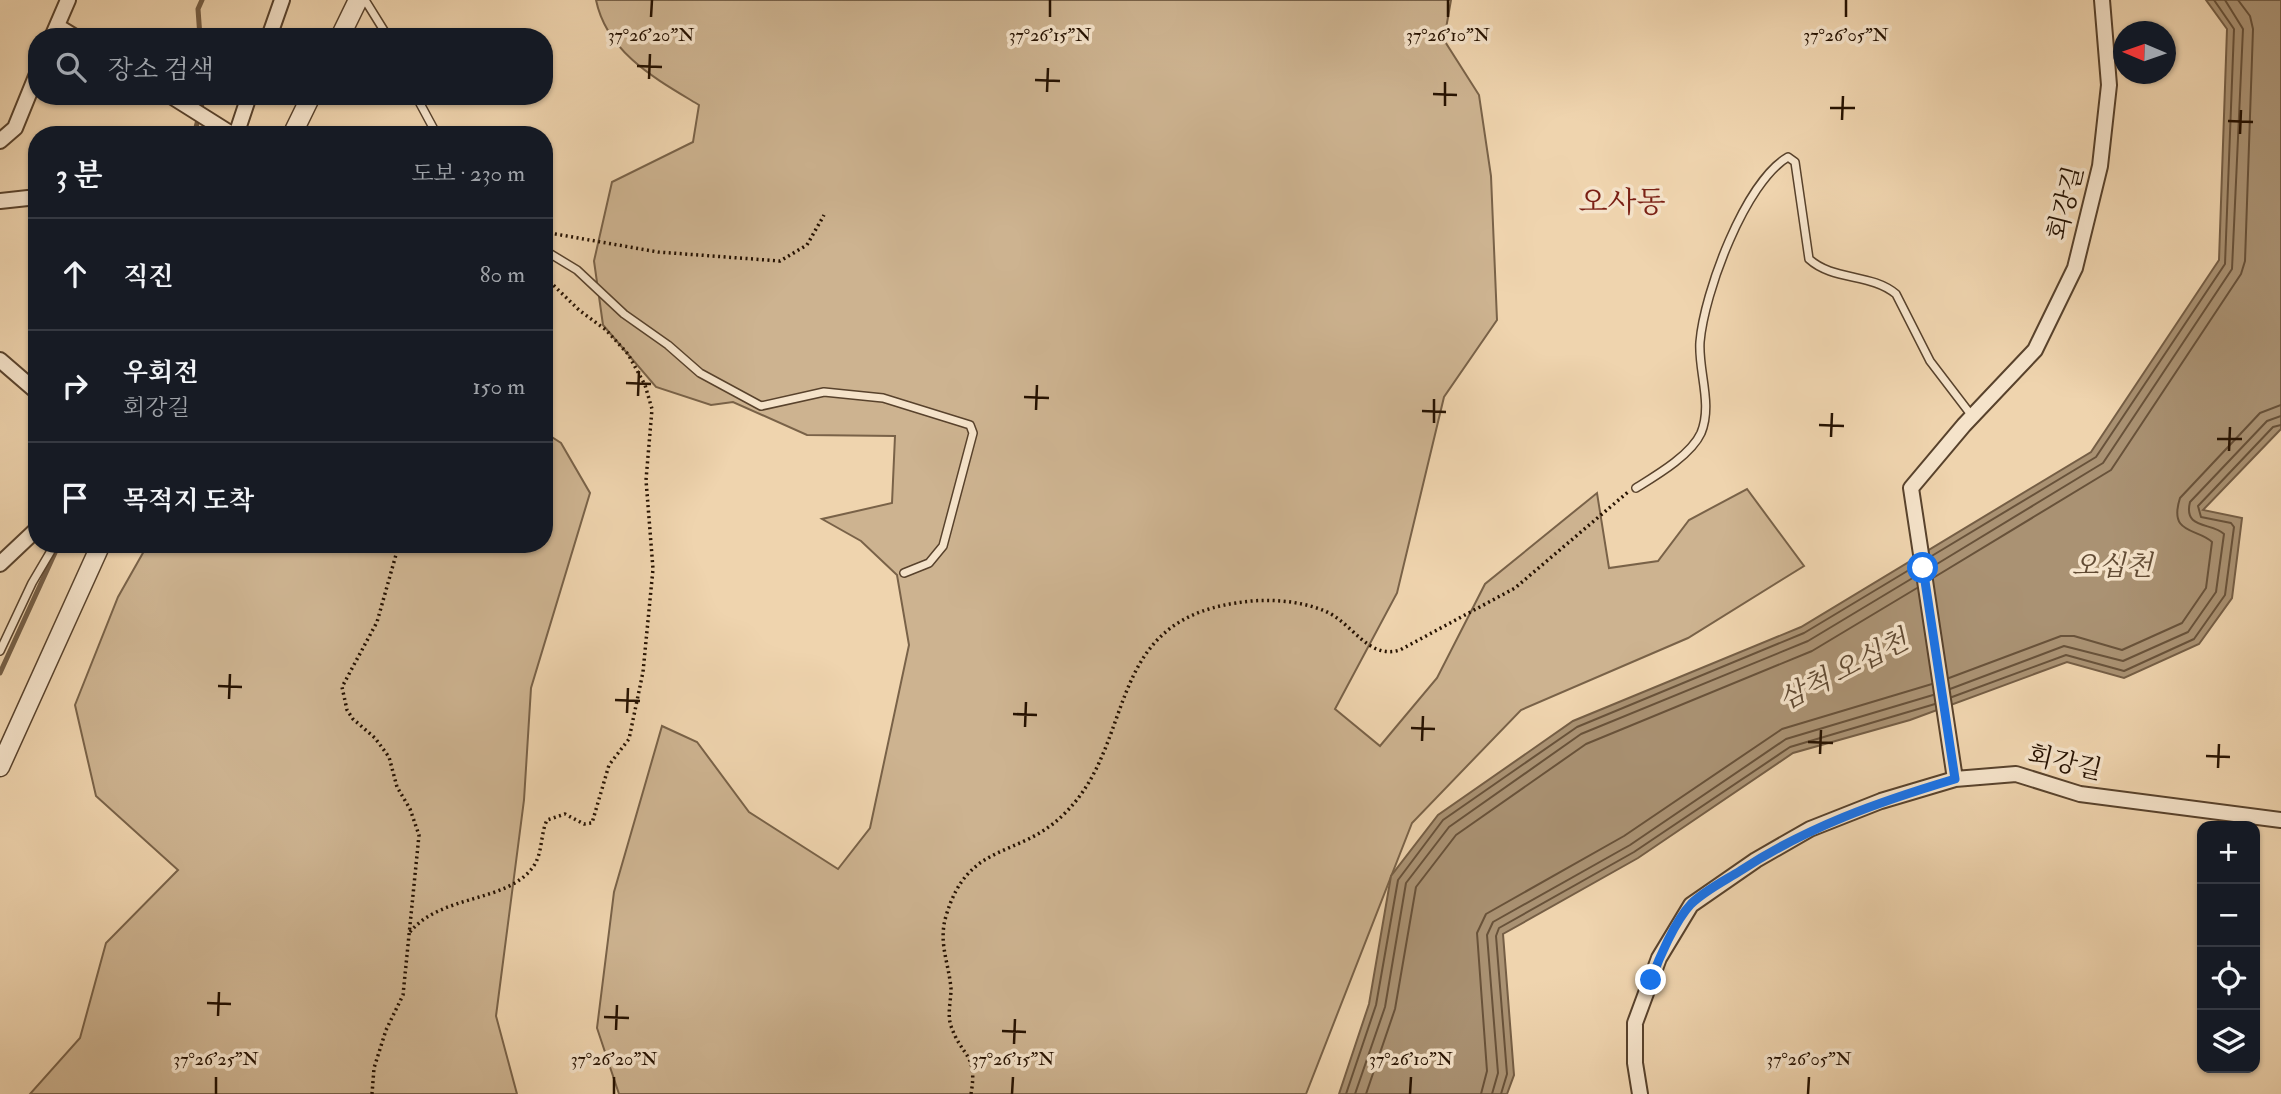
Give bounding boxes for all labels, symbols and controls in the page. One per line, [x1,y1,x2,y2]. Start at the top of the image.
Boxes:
north arrow [2113,21,2176,84]
text: 37°26'20"N [608,24,694,47]
text: 37°26'15"N [1009,24,1091,47]
text: 37°26'10"N [1406,24,1490,47]
text: 37°26'05"N [1803,24,1889,47]
search box [28,28,553,105]
icon: search [52,48,90,86]
text: 장소 검색 [108,54,214,86]
text: 3 분 [56,157,103,194]
text: 도보 · 230 m [411,159,525,188]
street label: 회강길 [2041,163,2091,244]
district label: 오사동 [1579,184,1665,221]
icon: ahead [56,255,94,293]
text: 80 m [480,260,525,289]
text: 직진 [123,261,173,293]
text: 우회전 [123,357,198,389]
icon: right [56,367,94,405]
text: 150 m [472,372,525,401]
text: 회강길 [123,393,190,422]
icon: arrive [56,479,94,517]
text: 목적지 도착 [123,485,254,517]
water label: 오십천 [2071,549,2155,584]
route start [1907,552,1938,583]
water label: 삼척 오십천 [1773,622,1916,718]
street label: 회강길 [2024,739,2105,787]
map controls [2197,821,2260,1073]
button: + [2197,821,2260,884]
button: − [2197,884,2260,947]
button: locate [2197,947,2260,1010]
route end [1635,964,1666,995]
button: layers [2197,1010,2260,1073]
text: 37°26'25"N [173,1048,259,1071]
text: 37°26'20"N [571,1048,657,1071]
text: 37°26'15"N [972,1048,1054,1071]
text: 37°26'10"N [1369,1048,1453,1071]
text: 37°26'05"N [1766,1048,1852,1071]

